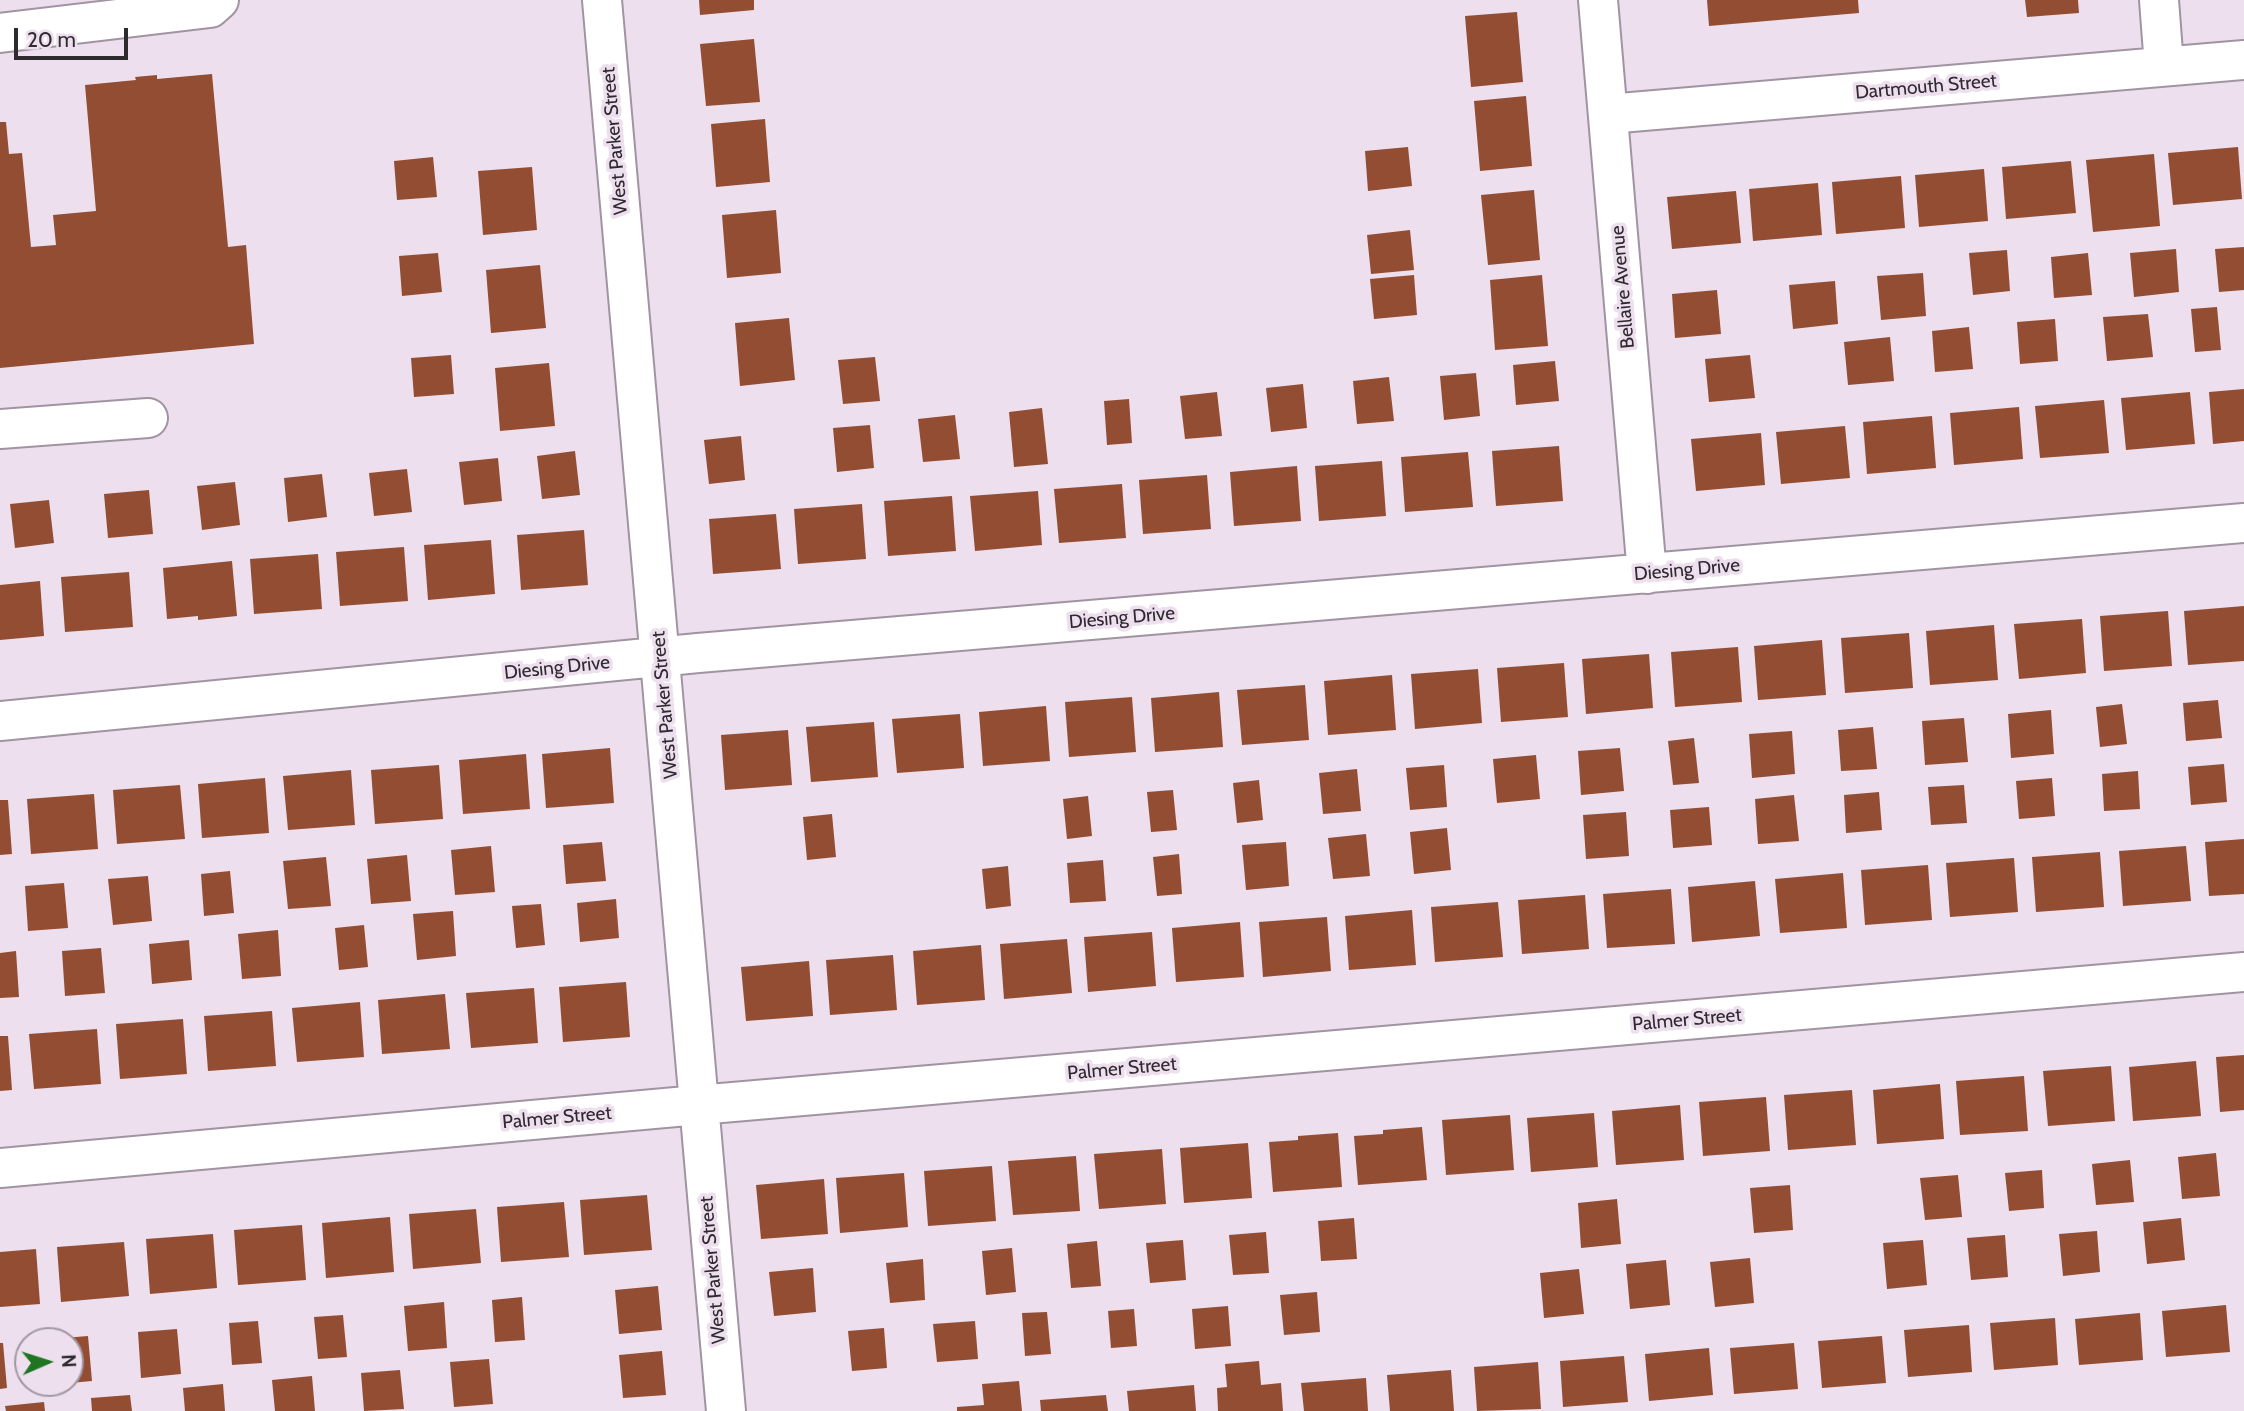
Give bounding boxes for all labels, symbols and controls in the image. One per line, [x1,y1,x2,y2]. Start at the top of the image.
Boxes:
scale bar [18,14,131,58]
text: 20 m [27,27,76,52]
street label: West Parker Street [597,66,633,216]
street label: Dartmouth Street [1854,69,1998,105]
street label: Bellaire Avenue [1606,225,1640,349]
street label: Diesing Drive [1633,554,1741,586]
street label: Diesing Drive [1068,602,1176,634]
street label: West Parker Street [647,630,683,780]
street label: Diesing Drive [503,651,611,685]
street label: Palmer Street [1631,1004,1743,1036]
street label: Palmer Street [1066,1053,1178,1085]
street label: Palmer Street [501,1102,613,1134]
street label: West Parker Street [695,1195,731,1345]
north arrow [14,1327,84,1397]
text: N [57,1354,80,1368]

